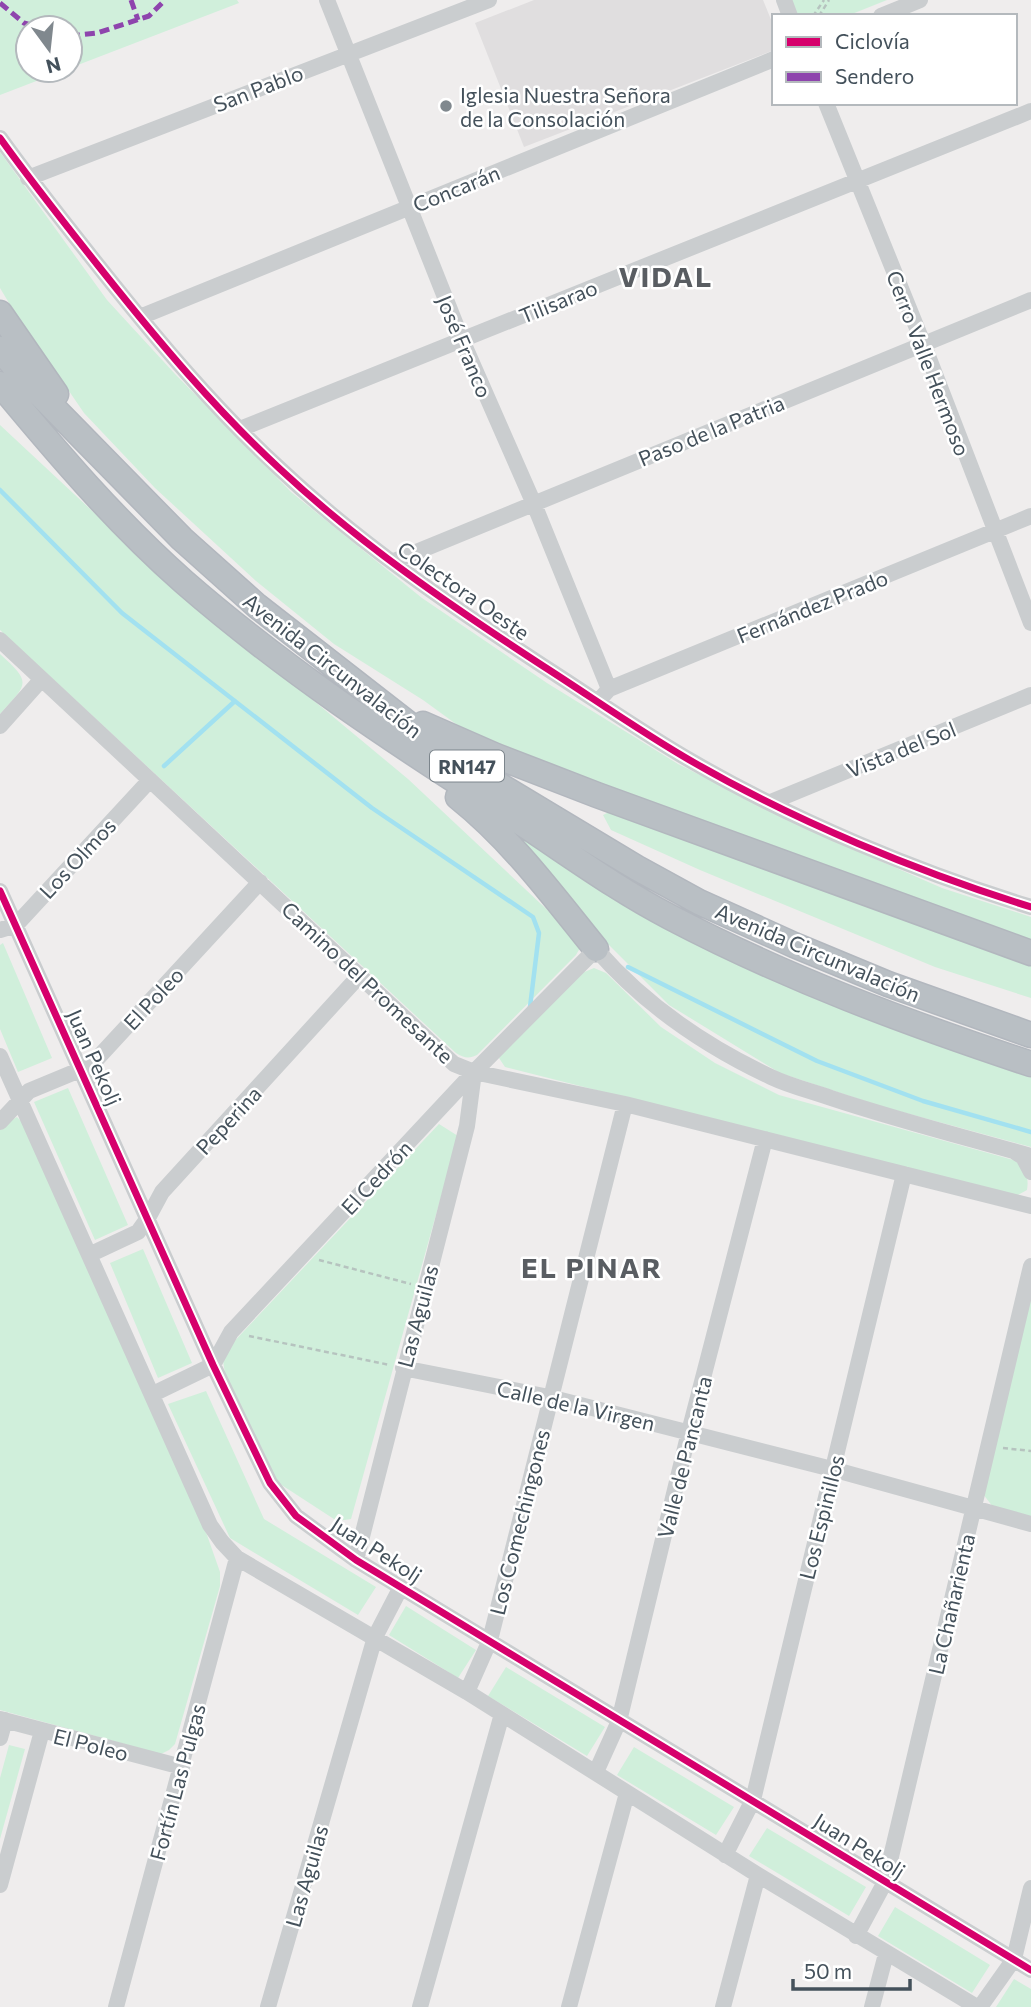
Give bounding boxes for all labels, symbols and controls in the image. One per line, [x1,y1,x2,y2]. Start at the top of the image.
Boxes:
north arrow [14,14,84,84]
legend [772,14,1017,105]
text: Ciclovía [835,28,910,53]
text: N [44,53,63,79]
street label: San Pablo [210,60,306,116]
text: Sendero [835,63,914,88]
place label: Iglesia Nuestra Señora de la Consolación [460,82,671,131]
marker: Iglesia Nuestra Señora de la Consolación [438,98,454,114]
street label: Concarán [409,159,503,217]
district label: VIDAL [619,259,713,293]
street label: Cerro Valle Hermoso [882,267,976,459]
street label: Tilisarao [515,274,601,328]
street label: José Franco [432,291,498,401]
street label: Paso de la Patria [634,389,788,471]
street label: Colectora Oeste [393,535,535,645]
street label: Fernández Prado [733,564,891,648]
street label: Avenida Circunvalación [239,588,427,742]
street label: Vista del Sol [843,716,959,782]
road number: RN147 [430,750,504,782]
street label: Los Olmos [34,813,120,903]
street label: Camino del Promesante [277,896,459,1068]
street label: Avenida Circunvalación [712,898,924,1006]
street label: El Poleo [118,962,188,1034]
street label: Juan Pekolj [63,1005,127,1109]
street label: Peperina [190,1081,266,1159]
street label: El Cedrón [335,1135,417,1219]
district label: EL PINAR [521,1250,663,1284]
street label: Las Aguilas [391,1262,443,1370]
street label: Valle de Pancanta [652,1373,716,1541]
street label: Calle de la Virgen [495,1375,657,1435]
street label: Los Comechingones [484,1427,554,1617]
street label: Los Espinillos [793,1452,849,1582]
street label: Juan Pekolj [327,1510,427,1588]
street label: La Chañarienta [923,1531,979,1677]
street label: Fortín Las Pulgas [144,1701,210,1863]
street label: El Poleo [51,1723,131,1765]
street label: Juan Pekolj [810,1807,910,1883]
street label: Las Aguilas [280,1822,332,1930]
scale bar [793,1948,910,1992]
text: 50 m [804,1958,852,1983]

